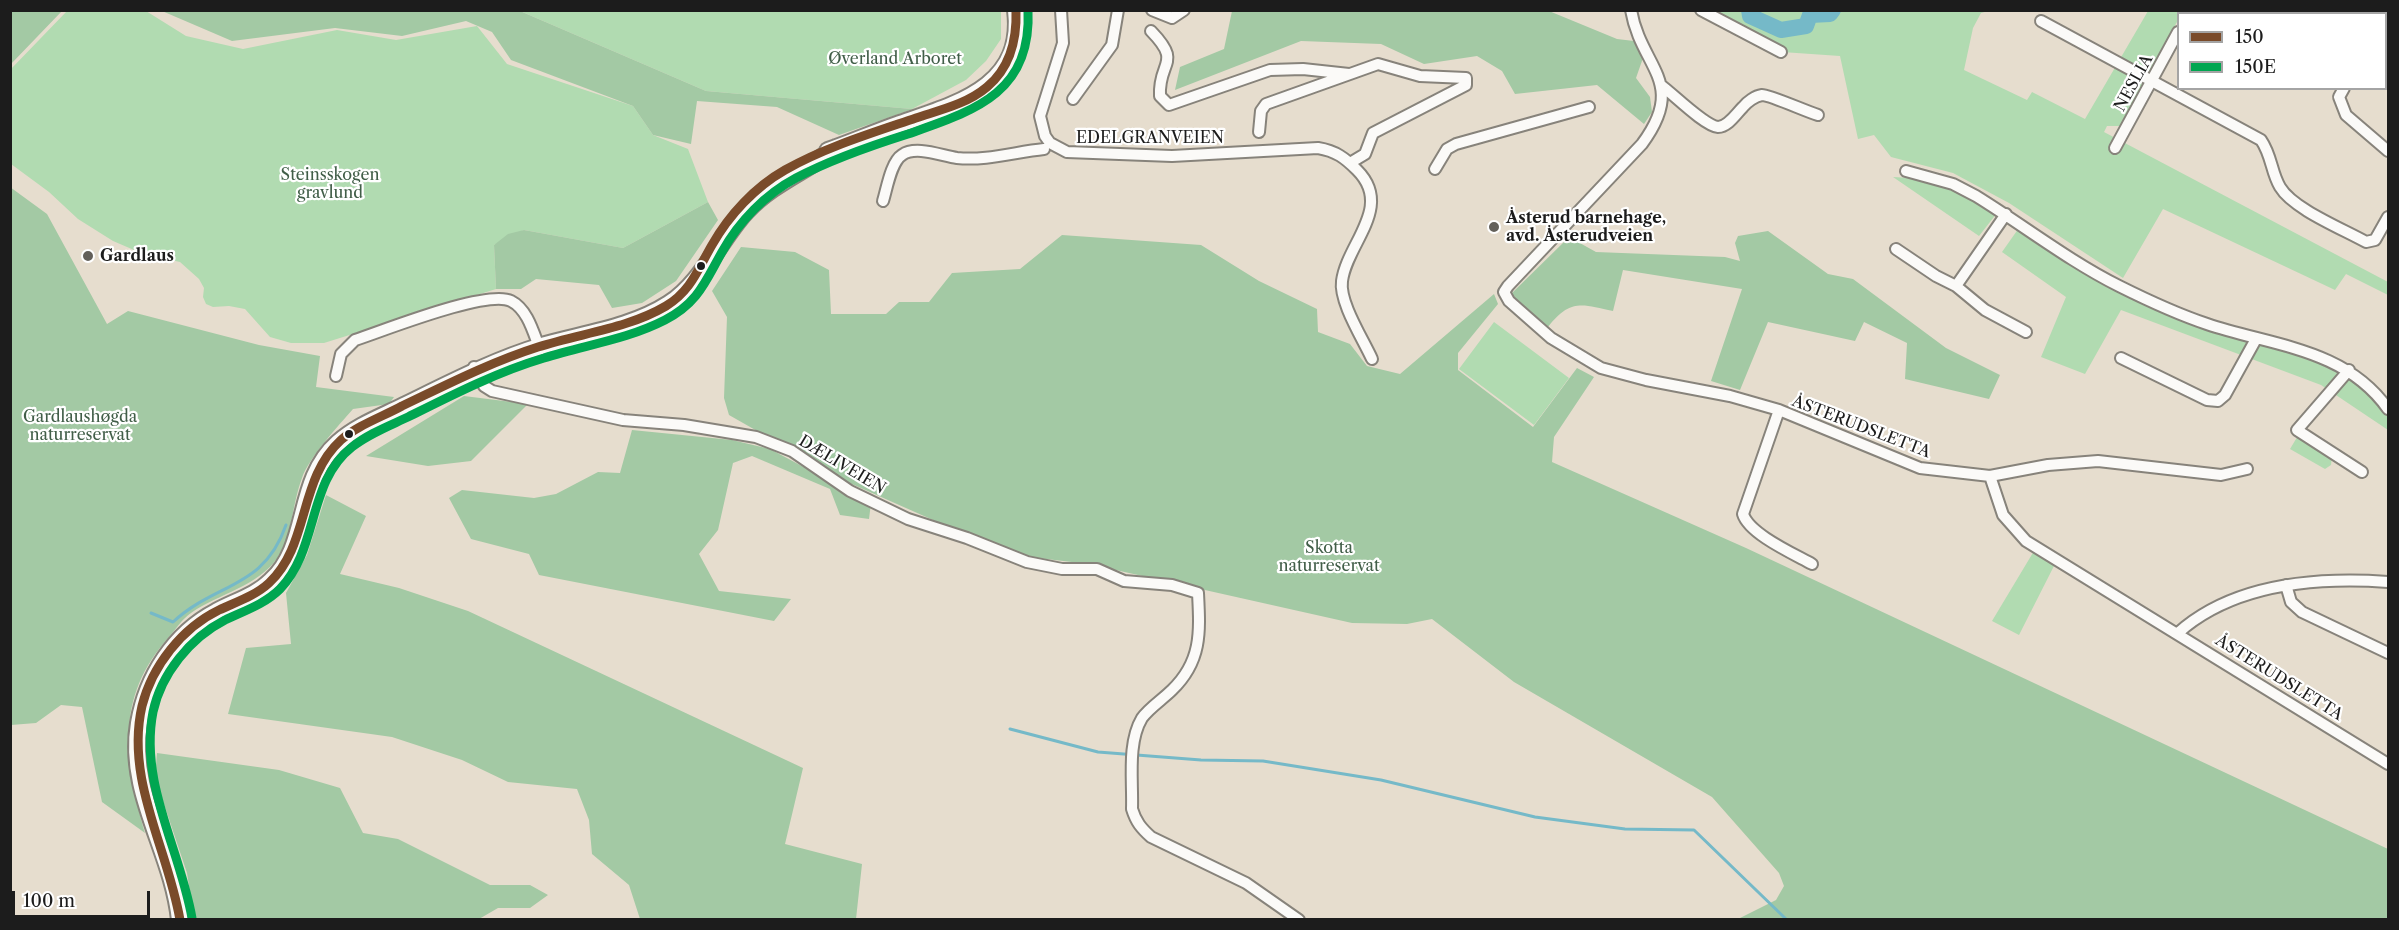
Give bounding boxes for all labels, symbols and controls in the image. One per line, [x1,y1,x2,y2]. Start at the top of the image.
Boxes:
legend [2177,12,2387,90]
text: 150 [2235,26,2264,48]
park label: Øverland Arboret [828,49,962,69]
street label: NESLIA [2111,51,2157,115]
text: 150E [2235,56,2276,78]
street label: EDELGRANVEIEN [1076,128,1224,148]
park label: Steinsskogen gravlund [281,165,379,203]
place label: Åsterud barnehage, avd. Åsterudveien [1506,208,1666,246]
marker: Åsterud barnehage, avd. Åsterudveien [1487,220,1501,234]
place label: Gardlaus [100,246,174,266]
marker: Gardlaus [81,249,95,263]
unlabelled marker [695,260,707,272]
street label: ÅSTERUDSLETTA [1789,392,1933,462]
park label: Gardlaushøgda naturreservat [23,407,137,445]
unlabelled marker [343,428,355,440]
street label: DÆLIVEIEN [795,432,889,498]
park label: Skotta naturreservat [1278,538,1380,576]
street label: ÅSTERUDSLETTA [2212,631,2346,725]
scale bar [15,879,153,917]
text: 100 m [23,890,75,912]

